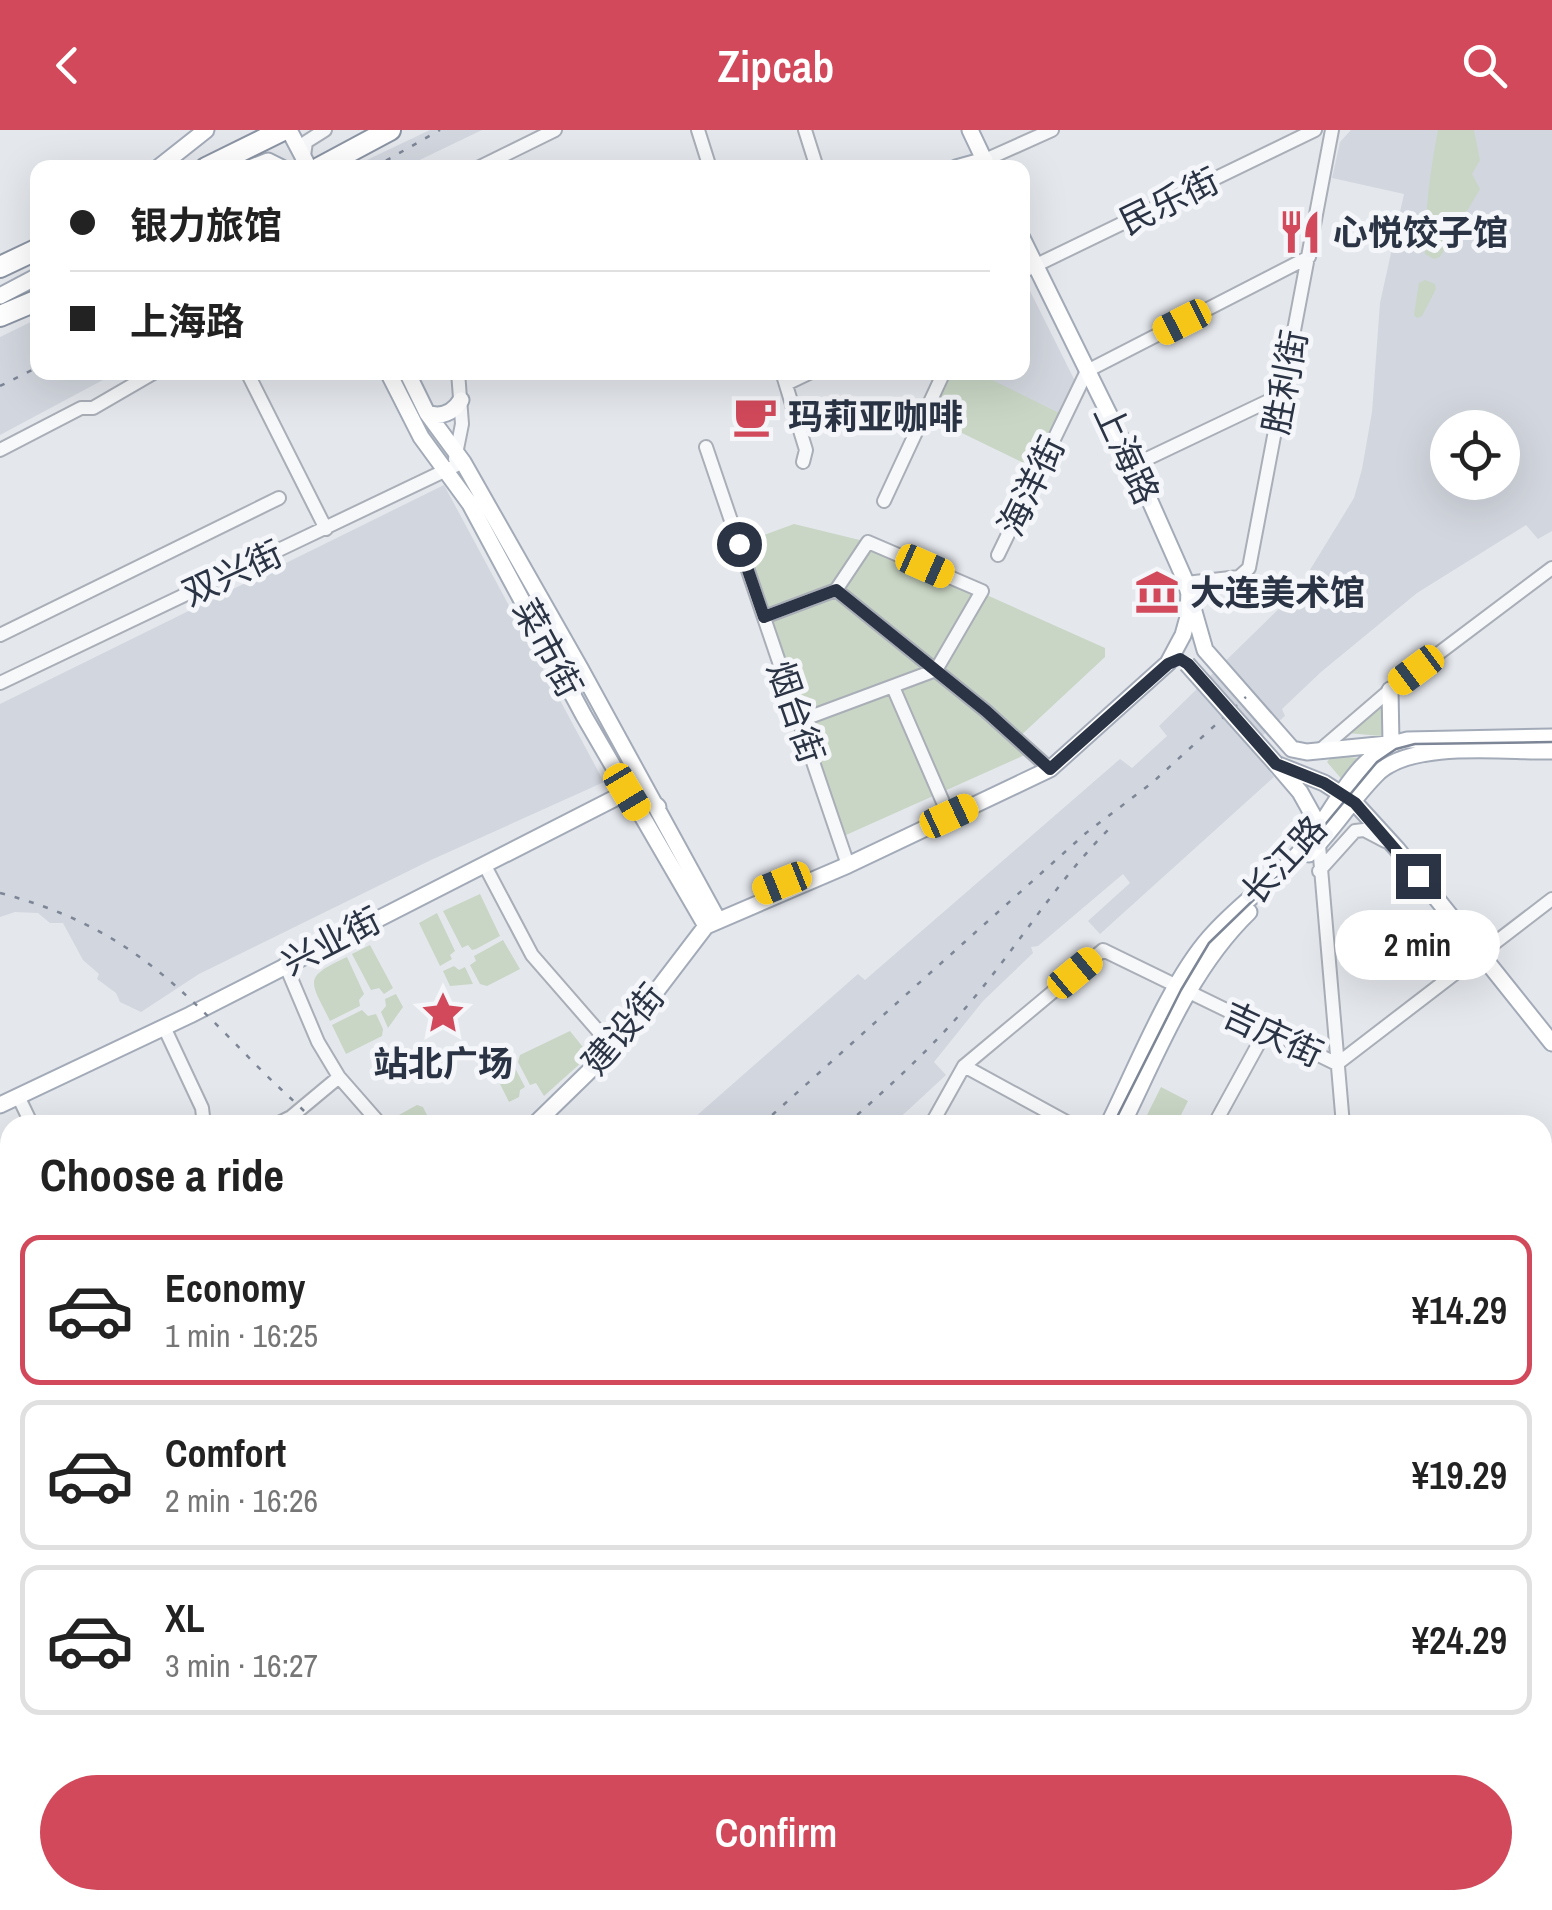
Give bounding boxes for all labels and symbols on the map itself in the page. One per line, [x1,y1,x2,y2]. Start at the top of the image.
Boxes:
street label: 民乐街 [1112,157,1226,245]
restaurant icon: 心悦饺子馆 [1276,208,1324,256]
place label: 心悦饺子馆 [1333,209,1508,256]
car [1148,295,1216,349]
street label: 胜利街 [1252,326,1318,438]
cafe icon: 玛莉亚咖啡 [731,392,779,440]
place label: 玛莉亚咖啡 [788,393,963,440]
street label: 上海路 [1084,396,1170,512]
street label: 海洋街 [987,429,1075,543]
route start [717,522,762,567]
street label: 双兴街 [174,530,290,616]
car [891,540,959,592]
museum icon: 大连美术馆 [1133,568,1181,616]
place label: 大连美术馆 [1190,569,1365,616]
street label: 菜市街 [503,591,593,705]
car [1383,640,1449,700]
street label: 烟台街 [757,655,835,769]
car [599,759,655,825]
car [915,790,983,842]
street label: 长江路 [1231,806,1337,914]
route end [1396,854,1441,899]
car [749,858,815,908]
street label: 兴业街 [274,896,388,986]
callout: 2 min [1336,911,1500,981]
car [1042,942,1108,1004]
street label: 建设街 [571,974,675,1084]
place icon: 站北广场 [419,989,467,1037]
street label: 吉庆街 [1215,991,1331,1077]
place label: 站北广场 [373,1040,513,1087]

